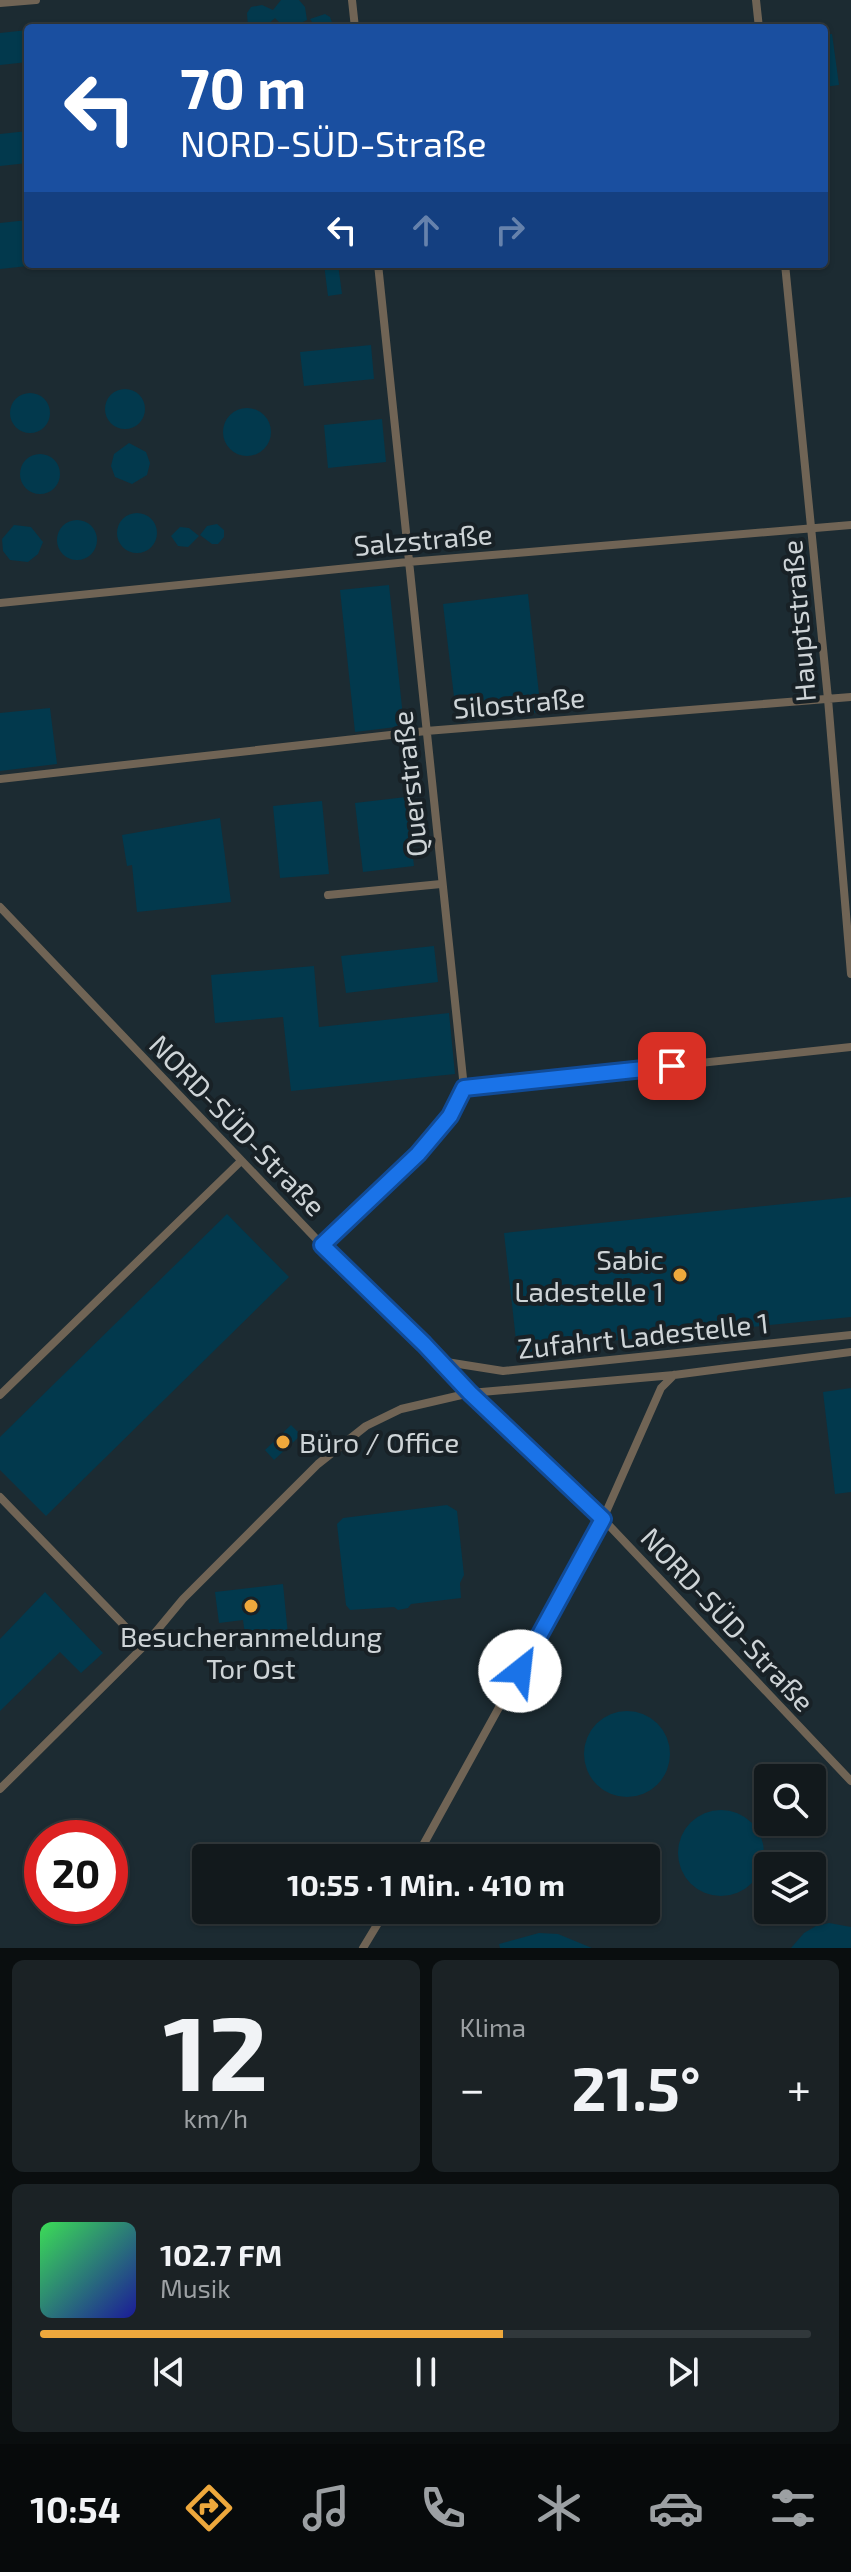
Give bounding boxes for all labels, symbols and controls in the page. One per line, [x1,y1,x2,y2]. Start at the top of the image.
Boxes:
text: 70 m [180,53,306,120]
icon: left [48,56,152,160]
text: NORD-SÜD-Straße [180,121,487,164]
icon: left [320,208,364,252]
icon: ahead [404,208,448,252]
icon: right [488,208,532,252]
street label: Salzstraße [352,516,494,562]
street label: Hauptstraße [774,539,822,703]
street label: Silostraße [452,679,586,725]
street label: Querstraße [384,709,434,859]
street label: NORD-SÜD-Straße [143,1027,333,1223]
pin [638,1032,706,1100]
icon: arrive [650,1044,694,1088]
place label: Sabic Ladestelle 1 [514,1242,664,1308]
marker: Sabic Ladestelle 1 [671,1266,689,1284]
street label: Zufahrt Ladestelle 1 [516,1305,770,1365]
place label: Büro / Office [299,1425,459,1459]
marker: Büro / Office [274,1433,292,1451]
street label: NORD-SÜD-Straße [634,1520,822,1718]
marker: Besucheranmeldung Tor Ost [242,1597,260,1615]
place label: Besucheranmeldung Tor Ost [120,1619,382,1685]
position arrow [478,1629,562,1713]
map controls [754,1764,826,1924]
button: search [754,1764,826,1836]
speed limit sign: 20 [24,1820,128,1924]
button: layers [754,1852,826,1924]
text: 10:55 · 1 Min. · 410 m [287,1866,565,1902]
text: 12 [163,1987,268,2112]
text: Klima [460,2011,526,2042]
text: 21.5° [571,2051,701,2123]
text: − [460,2061,485,2114]
text: + [787,2061,811,2114]
text: km/h [183,2102,248,2133]
text: 102.7 FM [160,2236,282,2272]
text: Musik [160,2272,231,2303]
icon: previous [147,2350,191,2394]
icon: pause [404,2350,448,2394]
icon: next [661,2350,705,2394]
icon: directions [181,2480,237,2536]
icon: music [298,2480,354,2536]
icon: phone [415,2480,471,2536]
icon: climate [531,2480,587,2536]
icon: car [648,2480,704,2536]
icon: filters [765,2480,821,2536]
text: 10:54 [30,2487,121,2530]

